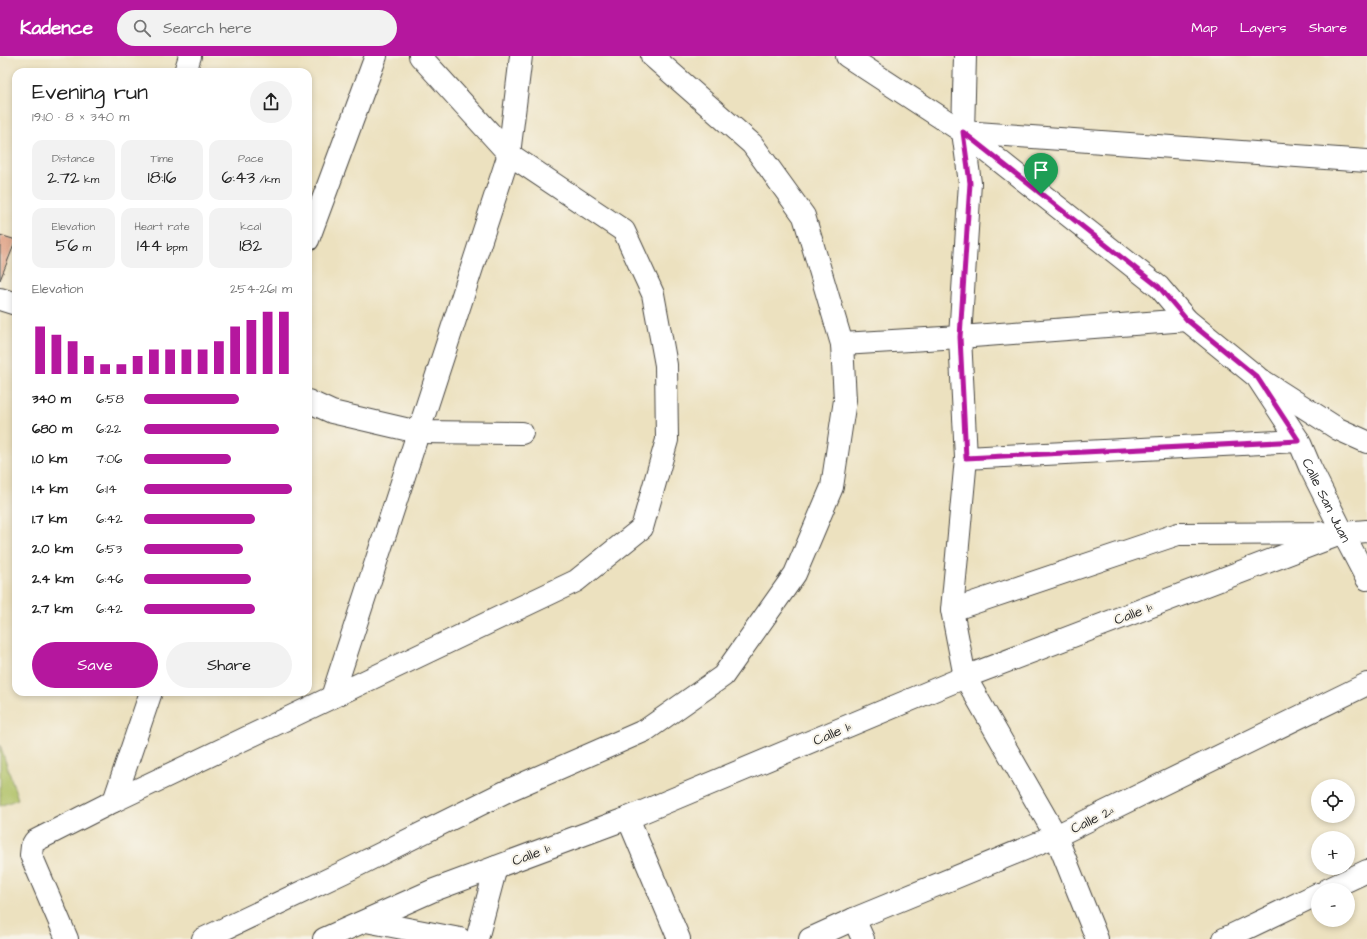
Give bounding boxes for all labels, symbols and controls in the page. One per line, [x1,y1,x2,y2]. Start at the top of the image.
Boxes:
search box [117,10,397,46]
text: Kadence [20,15,93,42]
icon: search [131,17,153,39]
text: Search here [163,18,252,39]
text: Map [1191,18,1218,38]
text: Layers [1240,18,1287,38]
text: Share [1309,18,1347,38]
text: Evening run [32,77,148,108]
button: share [250,81,292,123]
text: 19:10 · 8 × 340 m [32,108,129,126]
text: Distance [52,151,95,166]
text: Time [150,151,174,166]
text: Pace [238,151,263,166]
pin [1024,153,1058,194]
icon: arrive [1030,159,1052,181]
text: 2.72 [47,166,80,190]
text: 18:16 [148,166,176,190]
text: 6:43 [221,166,255,190]
text: km [80,172,99,187]
text: /km [255,172,280,187]
text: Elevation [52,219,95,234]
text: Heart rate [134,219,190,234]
text: kcal [240,219,261,234]
text: 56 [55,234,78,258]
text: 144 [137,234,162,258]
text: 182 [239,234,262,258]
text: m [78,240,91,255]
text: bpm [162,240,187,255]
text: Elevation [32,280,83,298]
text: 254–261 m [230,280,292,298]
text: 340 m [32,390,71,408]
text: 6:58 [96,390,124,408]
text: 680 m [32,420,72,438]
text: 6:22 [96,420,121,438]
text: 1.0 km [32,450,67,468]
text: 7:06 [96,450,123,468]
street label: Calle San Juan [1296,455,1355,546]
text: 1.4 km [32,480,68,498]
text: 6:14 [96,480,117,498]
text: 1.7 km [32,510,67,528]
text: 6:42 [96,510,123,528]
text: 2.0 km [32,540,73,558]
text: 6:53 [96,540,122,558]
text: 2.4 km [32,570,73,588]
text: 6:46 [96,570,123,588]
street label: Calle 1ª [1111,597,1156,630]
text: 2.7 km [32,600,73,618]
text: 6:42 [96,600,123,618]
button: Save [32,642,158,688]
button: Share [166,642,292,688]
street label: Calle 1ª [810,717,855,751]
map controls [1311,779,1355,927]
button: locate [1311,779,1355,823]
street label: Calle 2ª [1067,801,1118,839]
button: + [1311,831,1355,875]
street label: Calle 1ª [509,838,554,871]
button: − [1311,883,1355,927]

